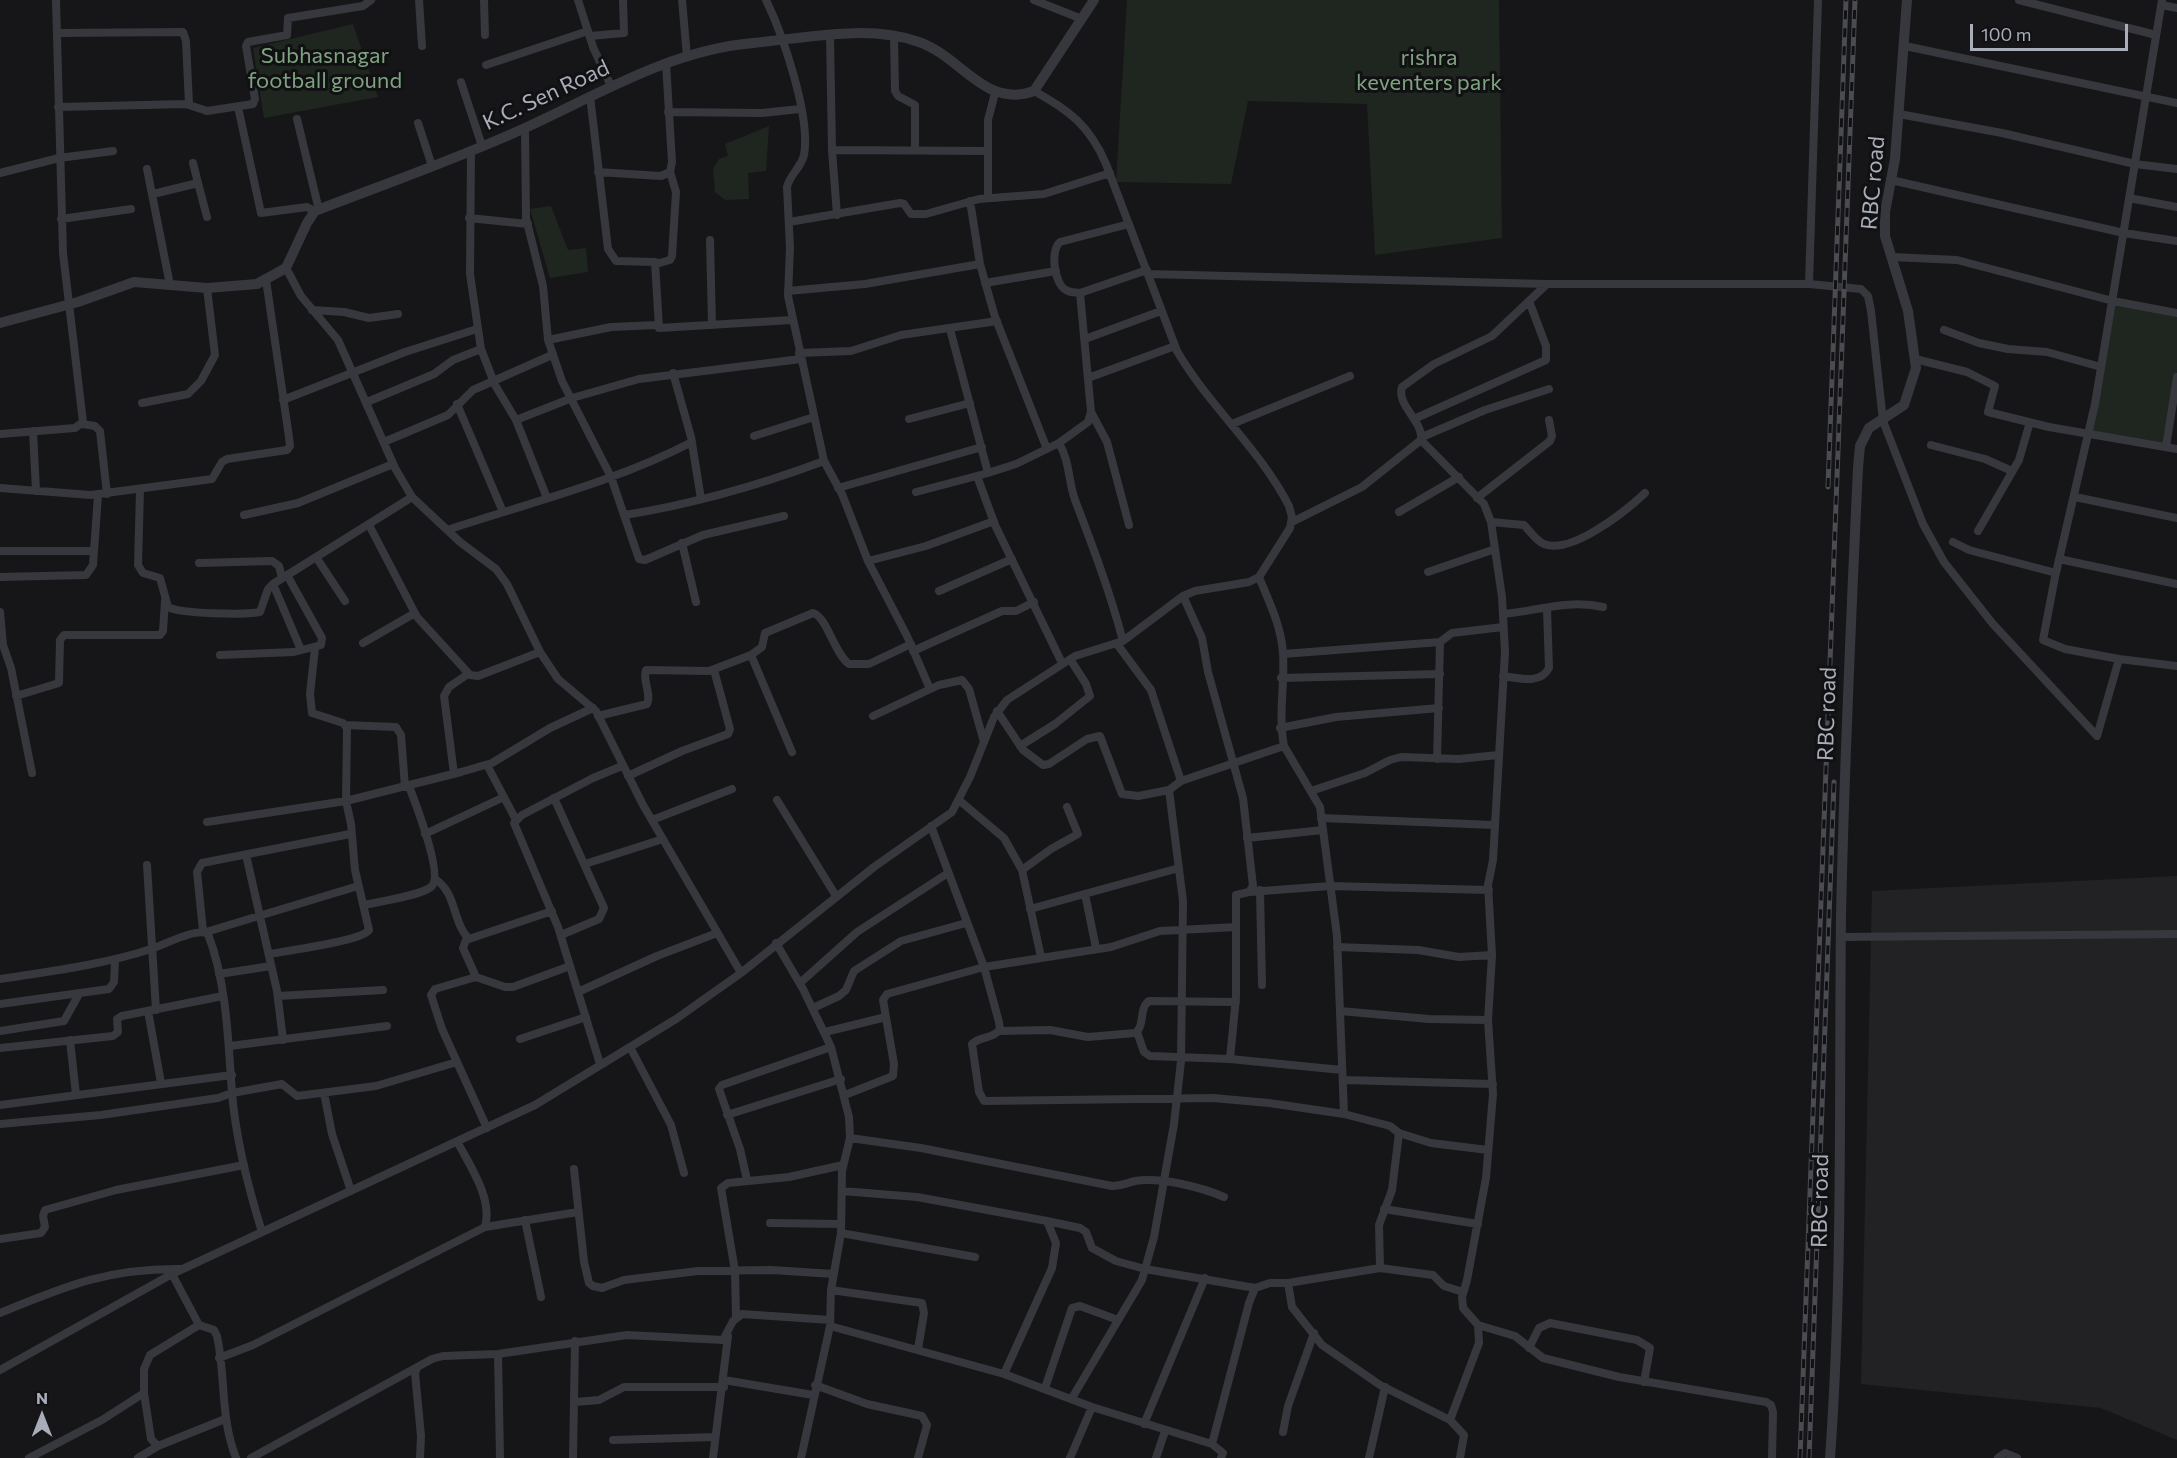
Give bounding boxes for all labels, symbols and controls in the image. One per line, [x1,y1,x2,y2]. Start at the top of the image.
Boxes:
scale bar [1973,12,2130,50]
text: 100 m [1981,23,2031,45]
park label: Subhasnagar football ground [248,43,402,94]
park label: rishra keventers park [1356,45,1502,96]
street label: K.C. Sen Road [479,54,613,136]
street label: RBC road [1856,135,1890,231]
street label: RBC road [1812,667,1842,761]
street label: RBC road [1806,1154,1834,1248]
north arrow [12,1386,72,1446]
text: N [36,1388,48,1407]

